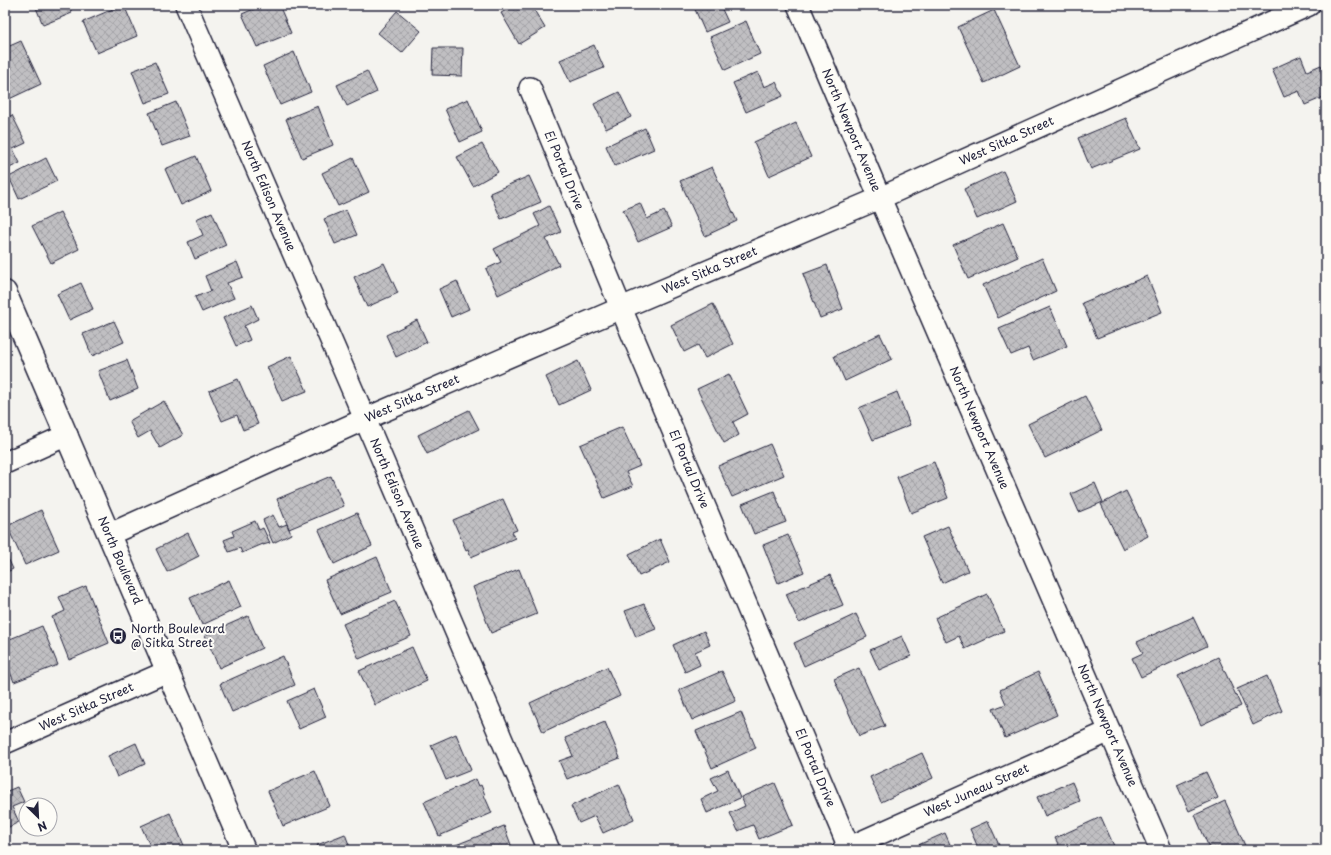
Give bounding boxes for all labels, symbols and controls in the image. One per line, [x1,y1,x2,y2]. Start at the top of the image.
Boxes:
street label: North Newport Avenue [818,66,886,194]
street label: West Sitka Street [956,111,1056,169]
street label: El Portal Drive [541,128,589,212]
street label: North Edison Avenue [238,137,301,254]
street label: West Sitka Street [659,241,760,298]
street label: North Newport Avenue [946,363,1015,492]
street label: West Sitka Street [361,369,462,426]
street label: El Portal Drive [665,427,715,511]
street label: North Edison Avenue [366,435,429,552]
street label: North Boulevard [94,513,148,607]
place label: North Boulevard @ Sitka Street [131,619,226,651]
bus stop icon: North Boulevard @ Sitka Street [108,626,128,646]
street label: North Newport Avenue [1074,661,1143,790]
street label: West Sitka Street [36,677,136,735]
street label: El Portal Drive [791,725,841,809]
street label: West Juneau Street [920,758,1031,821]
north arrow [18,797,58,837]
text: N [35,817,50,836]

